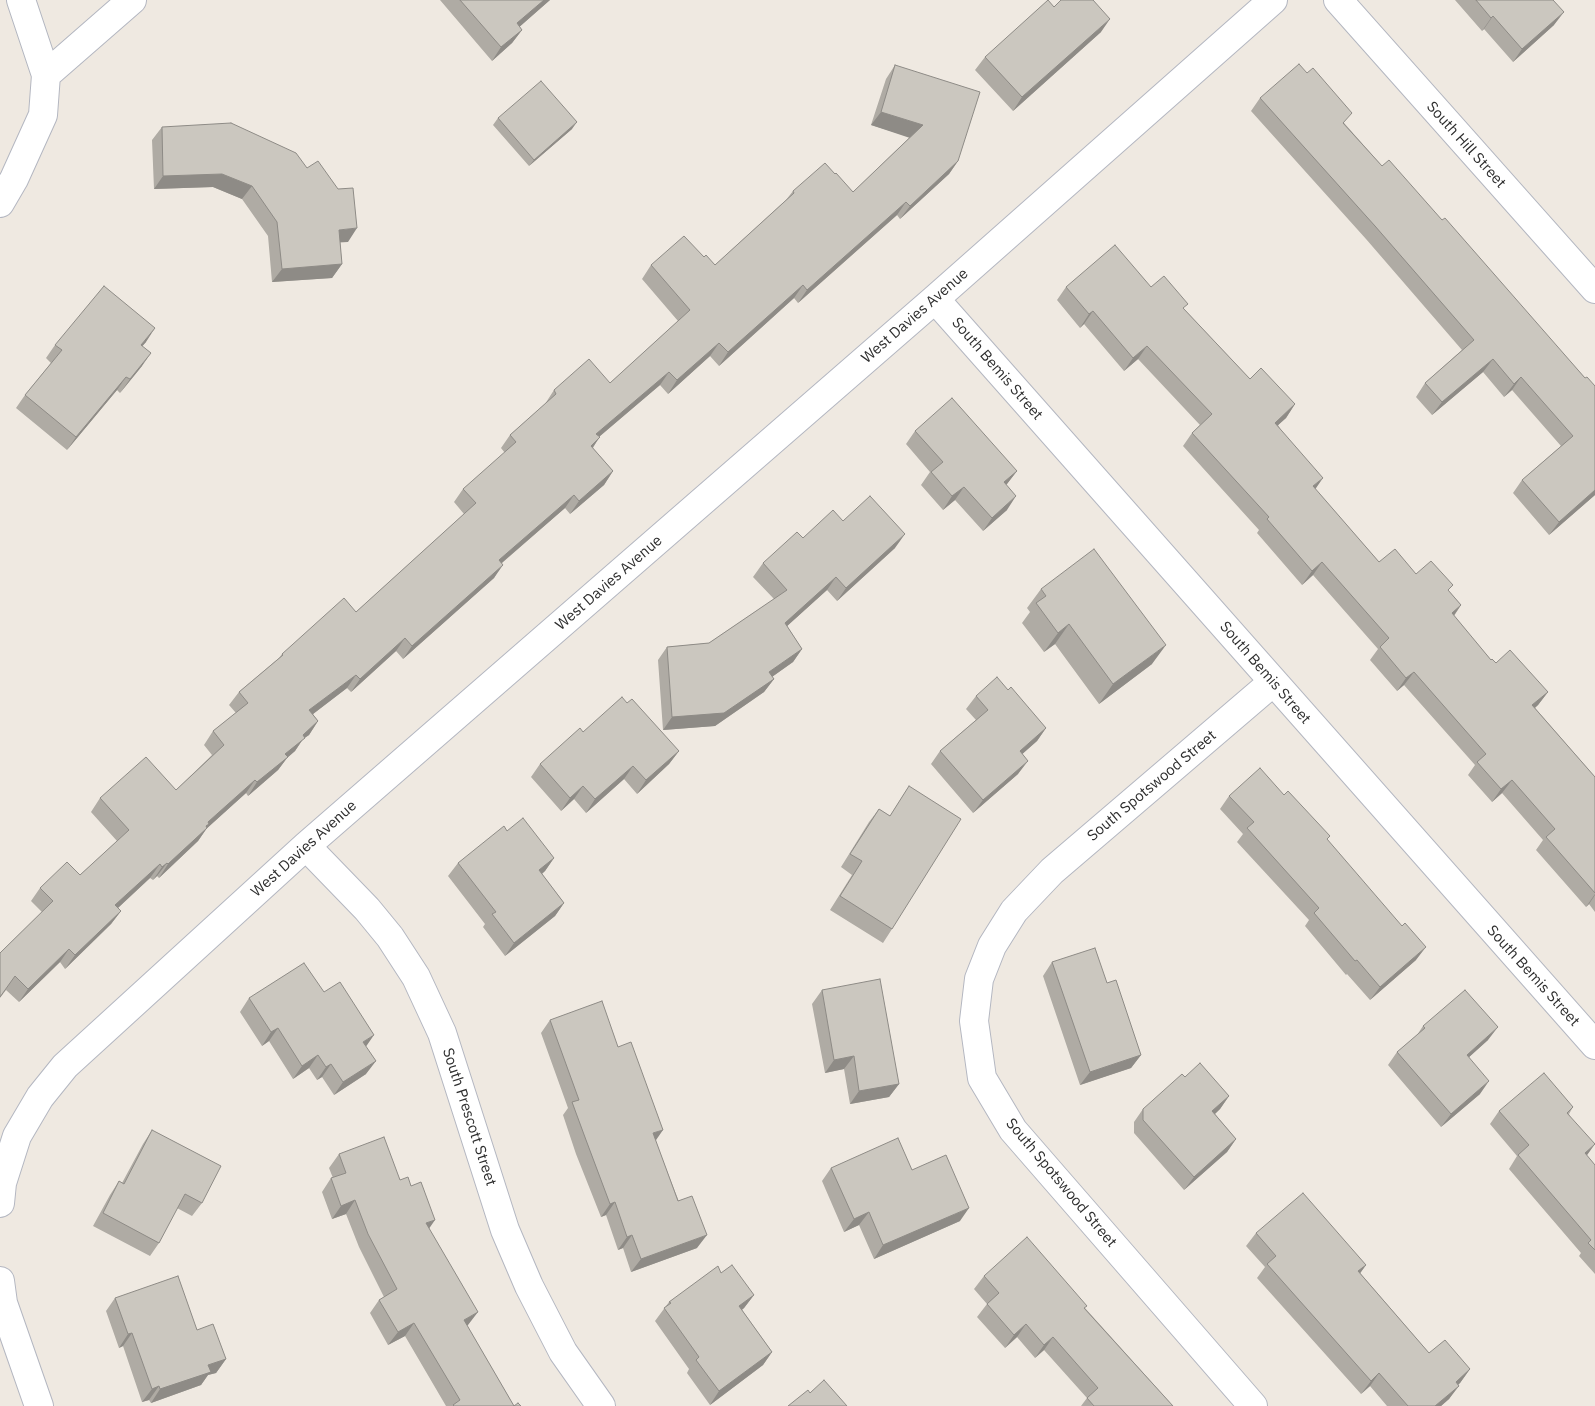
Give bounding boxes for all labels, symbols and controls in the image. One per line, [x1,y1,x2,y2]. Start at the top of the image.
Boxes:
street label: South Hill Street [1422,98,1510,192]
street label: West Davies Avenue [858,265,972,367]
street label: South Bemis Street [948,314,1046,424]
street label: West Davies Avenue [552,532,666,634]
street label: South Bemis Street [1216,618,1314,728]
street label: South Spotswood Street [1084,727,1220,845]
street label: West Davies Avenue [248,797,360,901]
street label: South Bemis Street [1483,922,1583,1030]
street label: South Prescott Street [438,1046,500,1188]
street label: South Spotswood Street [1002,1115,1120,1251]

